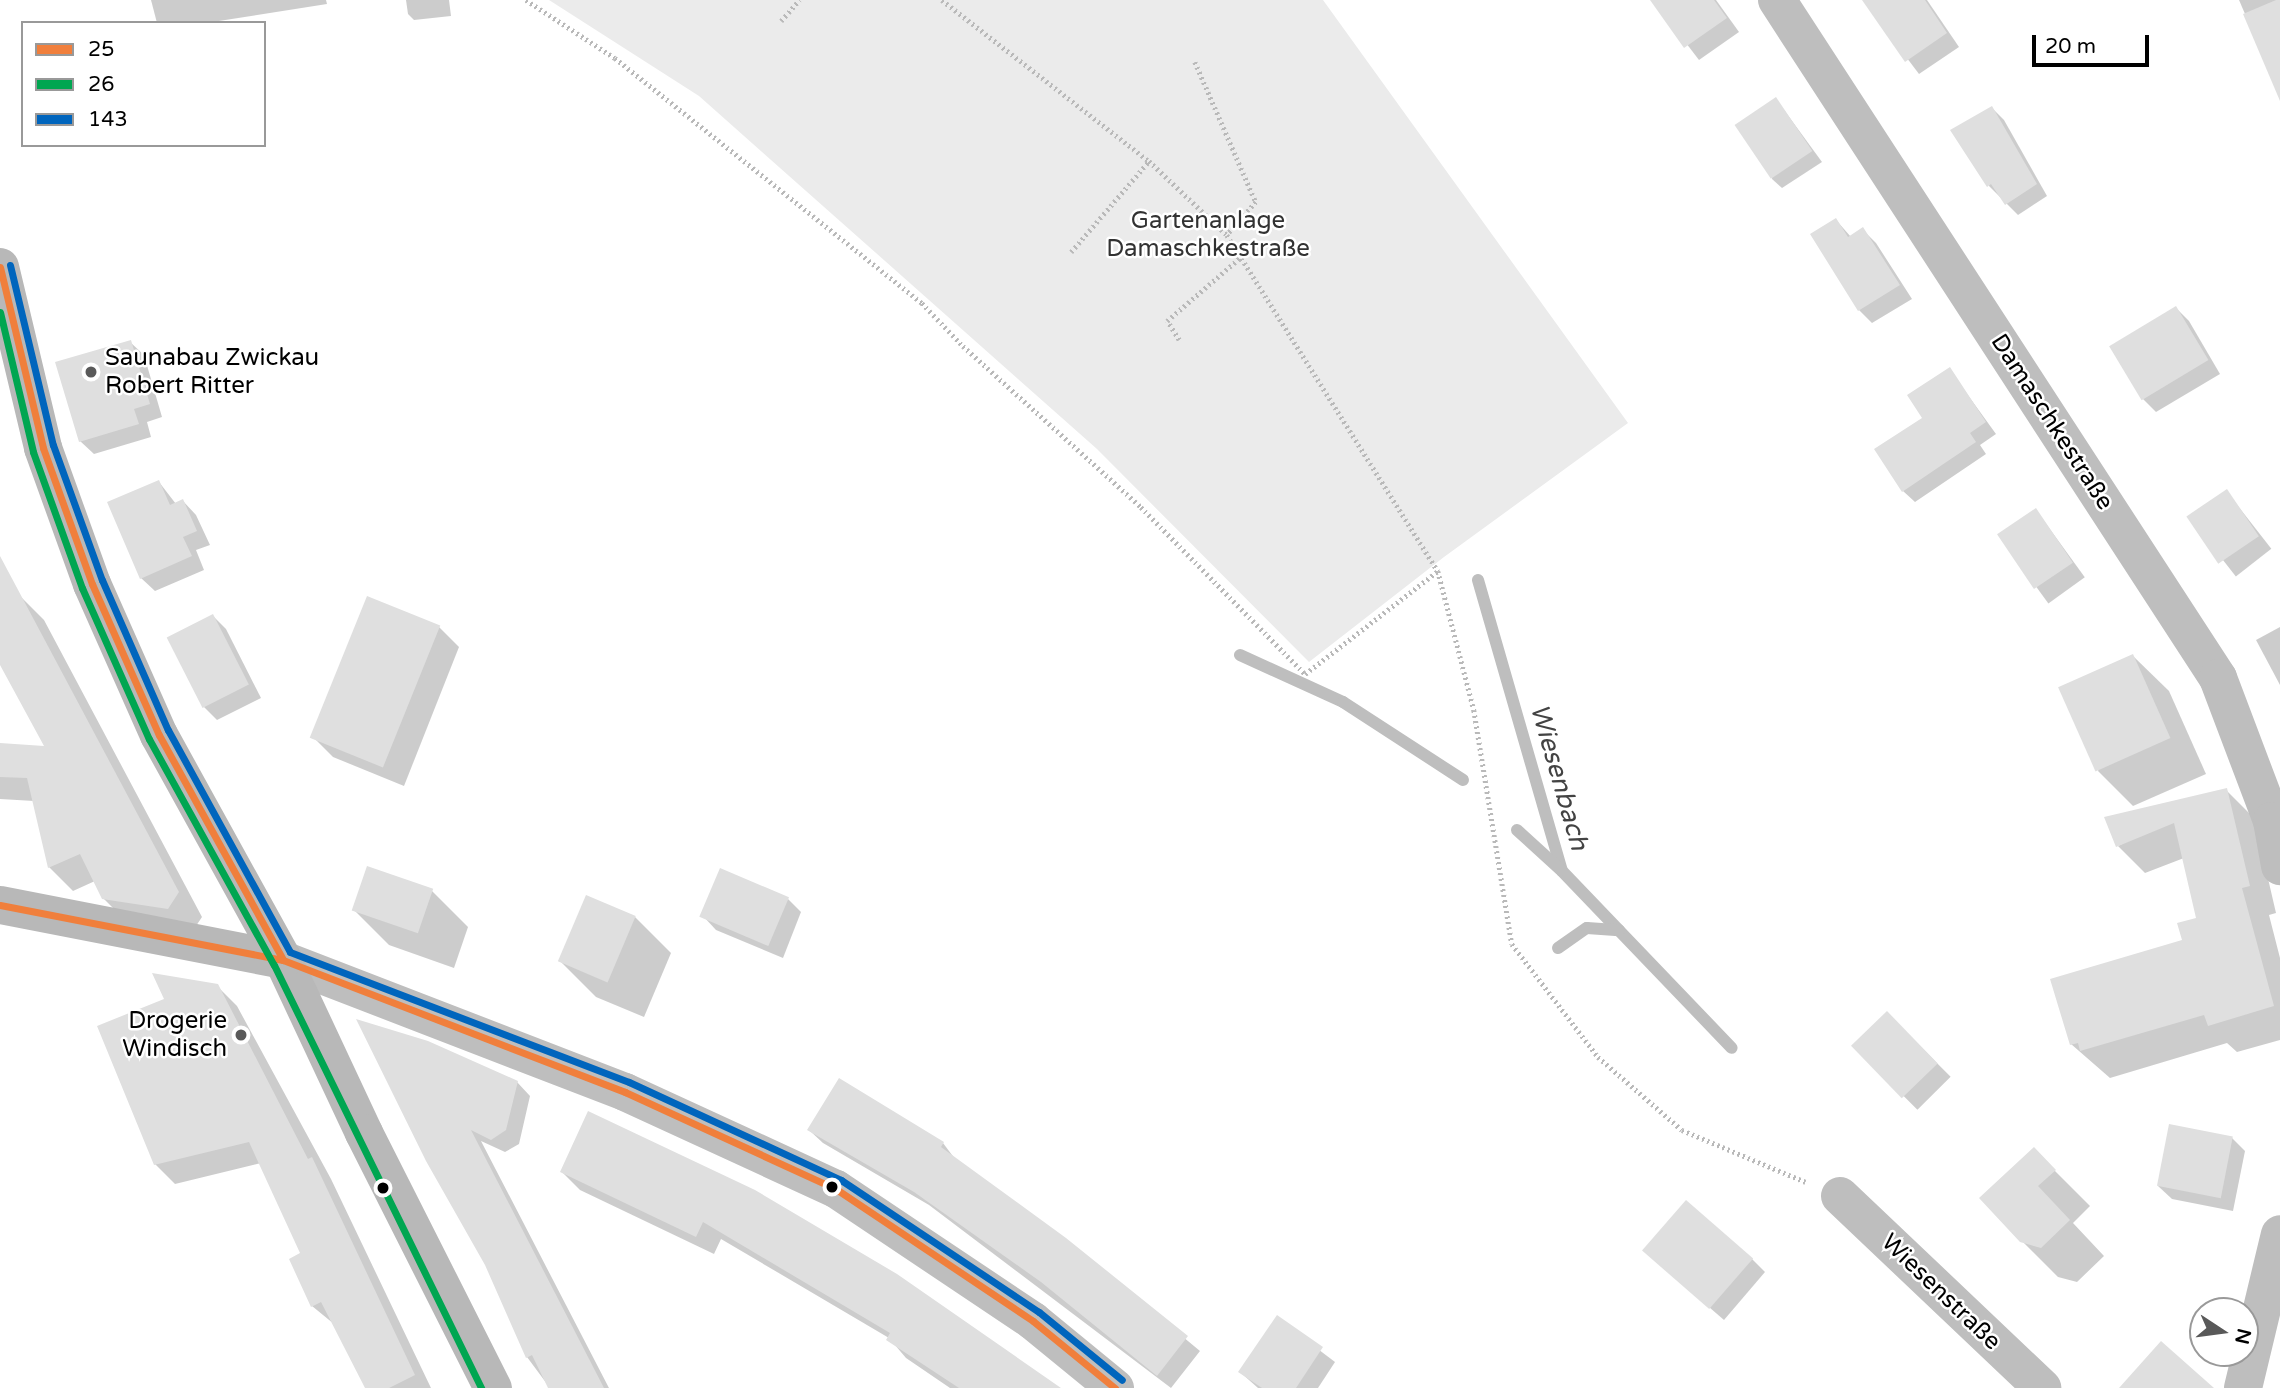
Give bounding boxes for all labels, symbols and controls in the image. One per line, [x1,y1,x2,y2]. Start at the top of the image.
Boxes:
legend [21,21,266,147]
scale bar [2035,21,2152,65]
text: 20 m [2045,34,2096,59]
text: 25 [88,37,114,62]
text: 26 [88,72,114,97]
text: 143 [88,107,128,132]
park label: Gartenanlage Damaschkestraße [1106,207,1310,263]
street label: Damaschkestraße [1984,329,2120,515]
place label: Saunabau Zwickau Robert Ritter [105,344,319,400]
marker: Saunabau Zwickau Robert Ritter [83,364,99,380]
water label: Wiesenbach [1523,700,1595,854]
place label: Drogerie Windisch [122,1007,227,1063]
marker: Drogerie Windisch [233,1027,249,1043]
unlabelled marker [825,1180,839,1194]
unlabelled marker [376,1181,390,1195]
street label: Wiesenstraße [1875,1228,2007,1356]
north arrow [2189,1297,2259,1367]
text: N [2230,1326,2255,1346]

